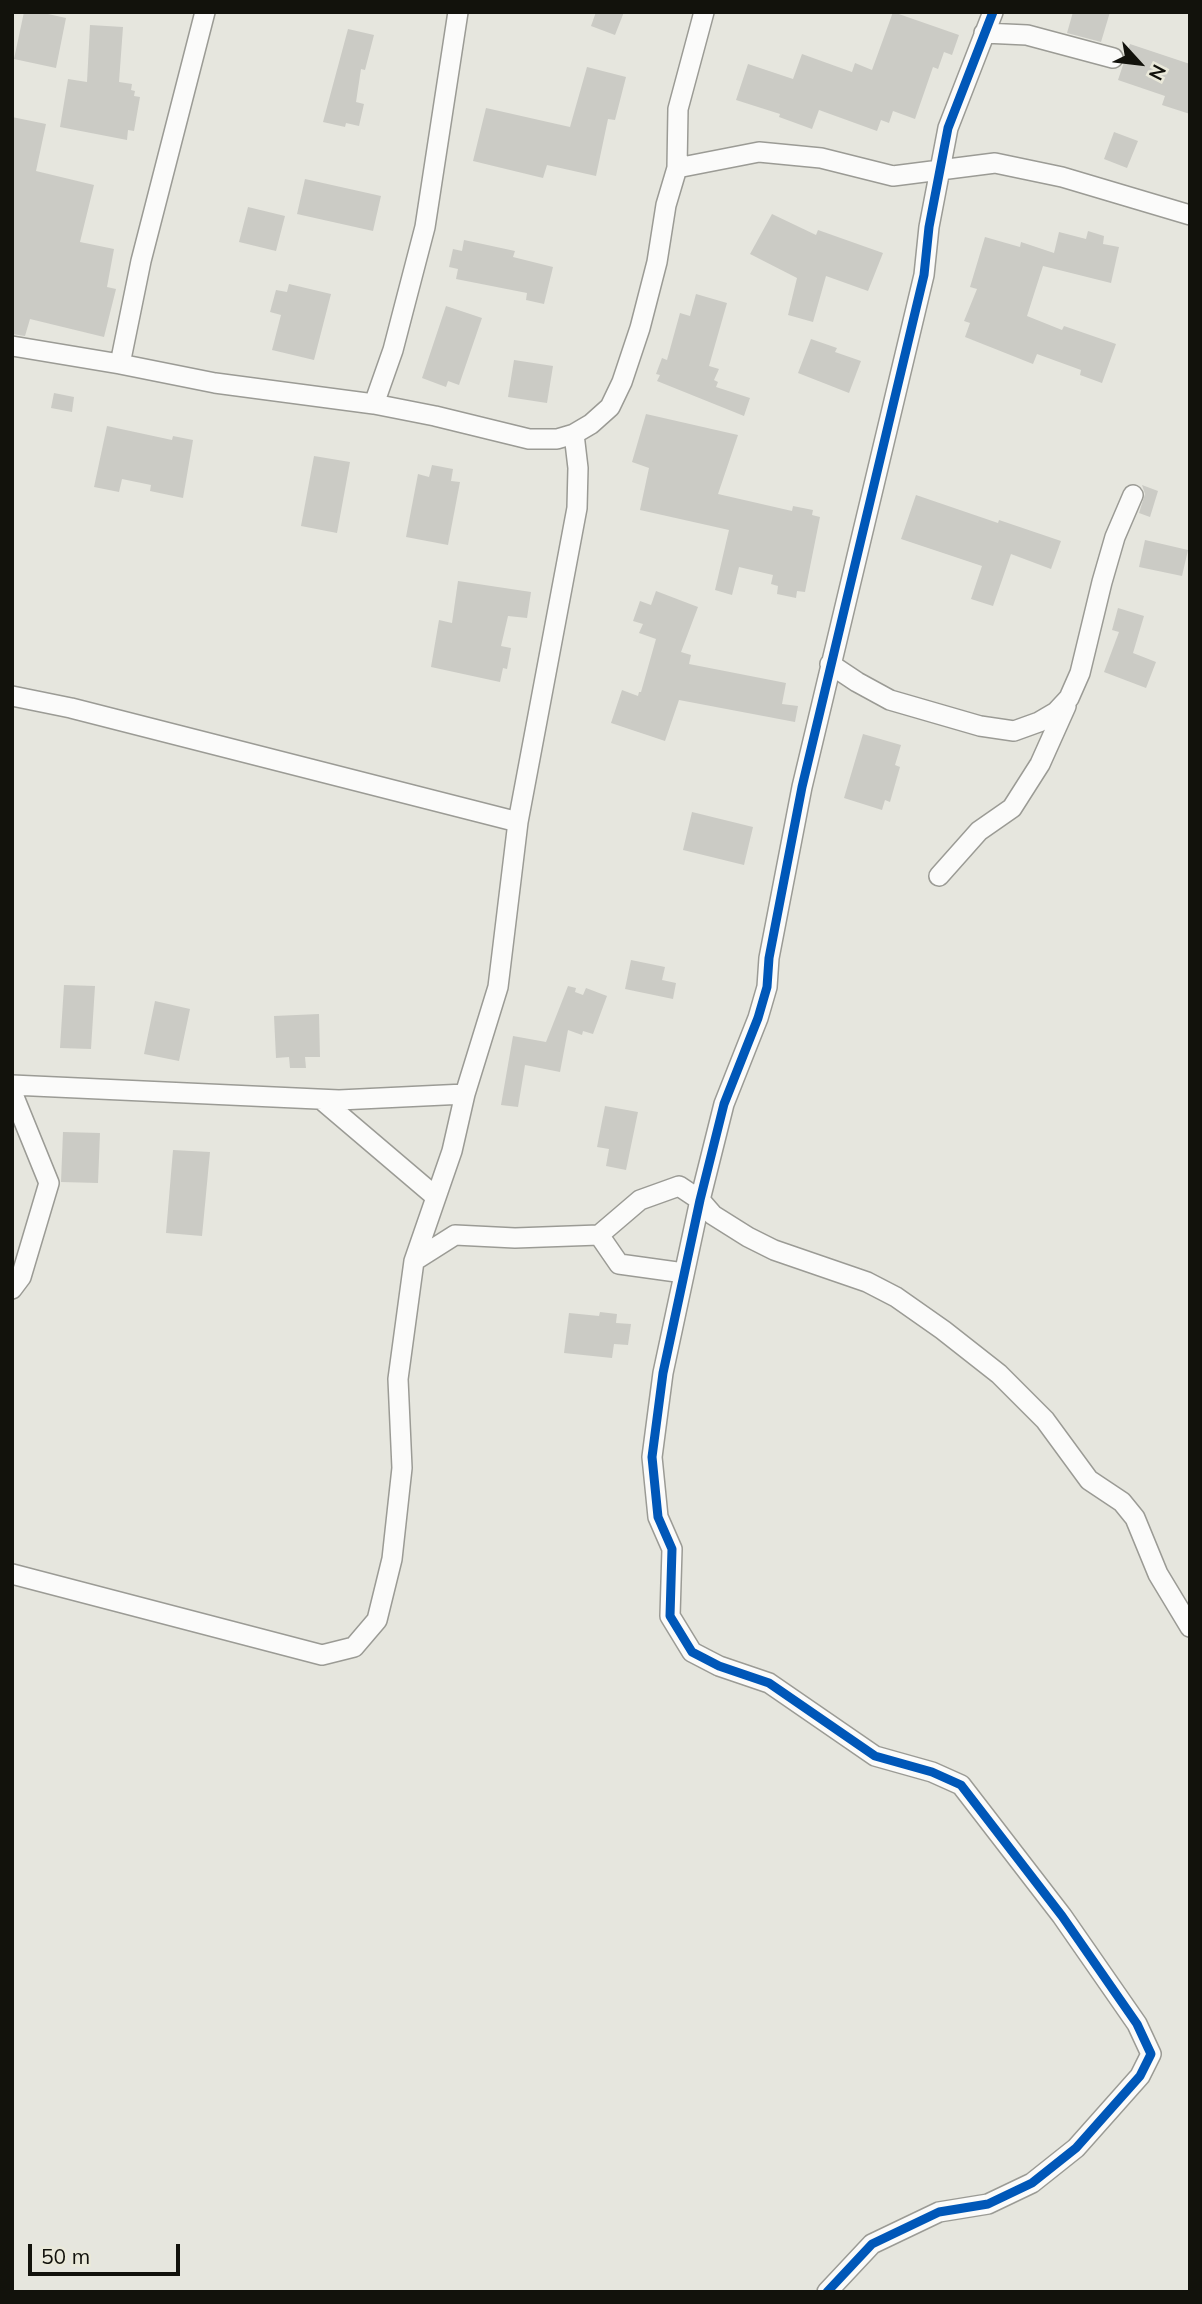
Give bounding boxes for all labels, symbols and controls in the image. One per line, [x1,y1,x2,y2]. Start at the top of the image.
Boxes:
north arrow [1104,28,1174,98]
text: N [1144,61,1172,84]
scale bar [32,2230,184,2274]
text: 50 m [41,2243,90,2269]

